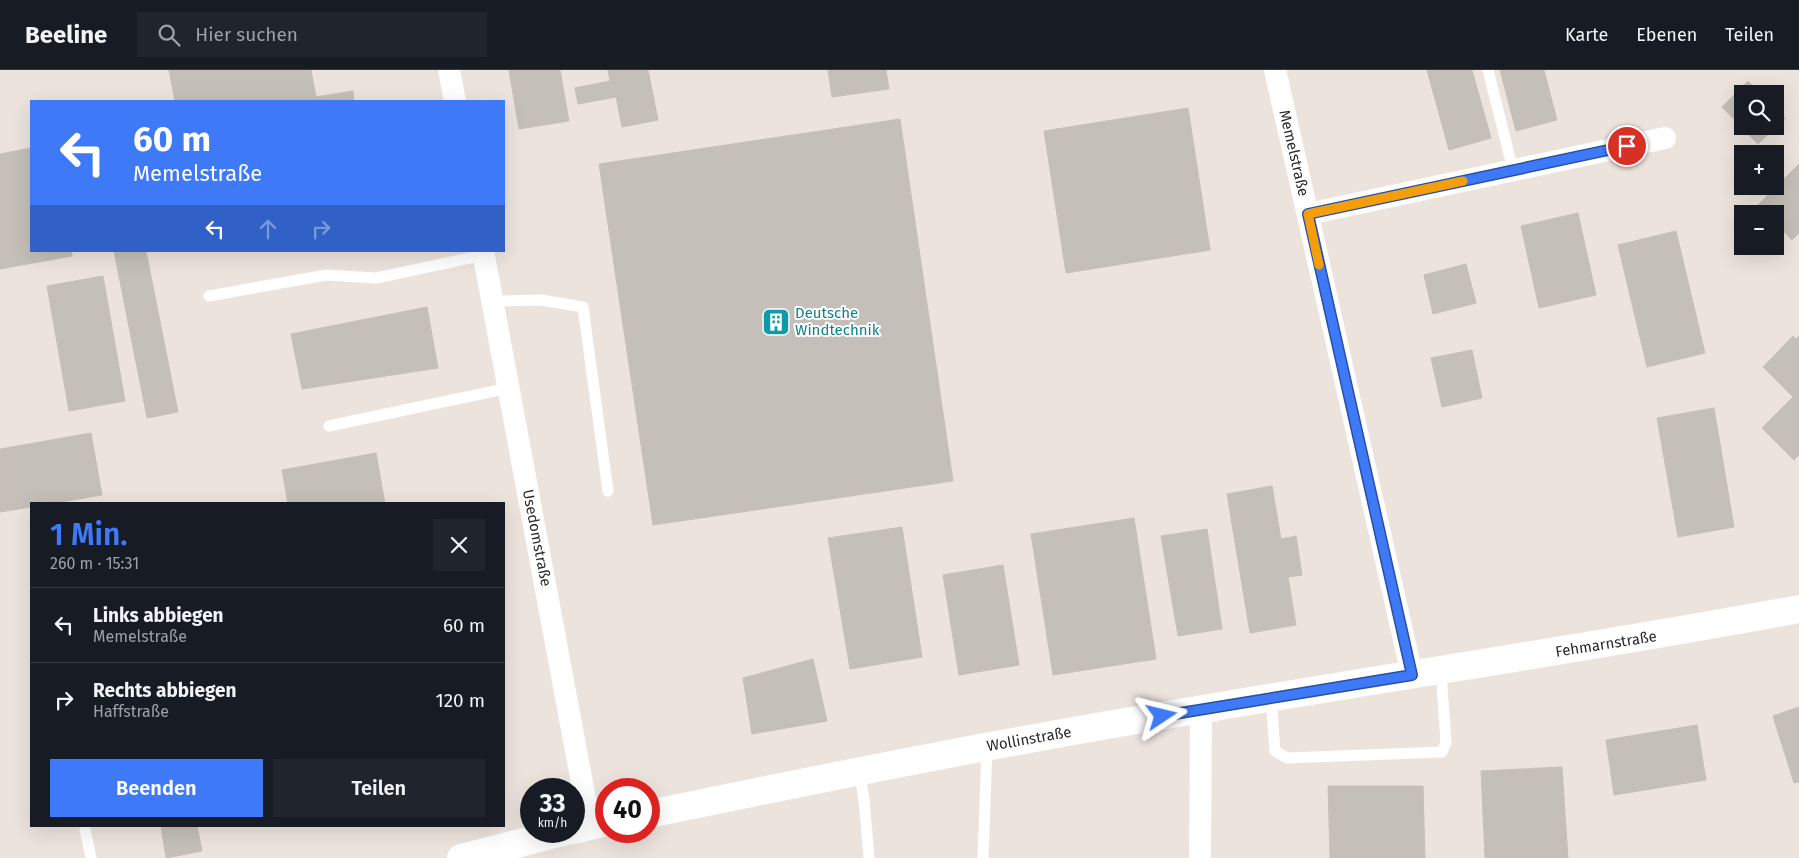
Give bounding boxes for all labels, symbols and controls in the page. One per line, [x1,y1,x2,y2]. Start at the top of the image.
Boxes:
search box [137,12,487,57]
text: Beeline [25,21,107,49]
icon: search [155,21,183,49]
text: Hier suchen [195,23,298,46]
text: Karte [1565,24,1608,46]
text: Ebenen [1636,24,1697,46]
text: Teilen [1725,24,1774,46]
map controls [1734,85,1784,255]
button: search [1734,85,1784,135]
street label: Memelstraße [1275,108,1313,198]
text: 60 m [133,118,211,160]
icon: left [50,120,115,185]
pin [1606,125,1648,167]
icon: arrive [1613,132,1641,160]
button: + [1734,145,1784,195]
text: Memelstraße [133,160,262,187]
button: − [1734,205,1784,255]
icon: left [201,215,229,243]
icon: ahead [254,215,282,243]
icon: right [307,215,335,243]
place label: Deutsche Windtechnik [795,304,880,339]
building icon: Deutsche Windtechnik [761,307,791,337]
street label: Usedomstraße [519,488,555,588]
text: 1 Min. [50,517,128,553]
button: close [433,519,485,571]
text: 260 m · 15:31 [50,554,139,573]
text: Links abbiegen [93,604,224,627]
icon: left [50,611,78,639]
text: 60 m [443,614,485,637]
text: Memelstraße [93,627,187,646]
street label: Fehmarnstraße [1554,627,1658,661]
text: Rechts abbiegen [93,679,236,702]
icon: right [50,686,78,714]
text: 120 m [435,689,485,712]
position arrow [1135,689,1187,741]
text: Haffstraße [93,702,169,721]
street label: Wollinstraße [985,723,1073,755]
button: Beenden [50,759,263,817]
button: Teilen [273,759,485,817]
speed limit sign: 40 [595,778,660,843]
text: 33 [539,789,566,819]
text: km/h [538,816,567,830]

